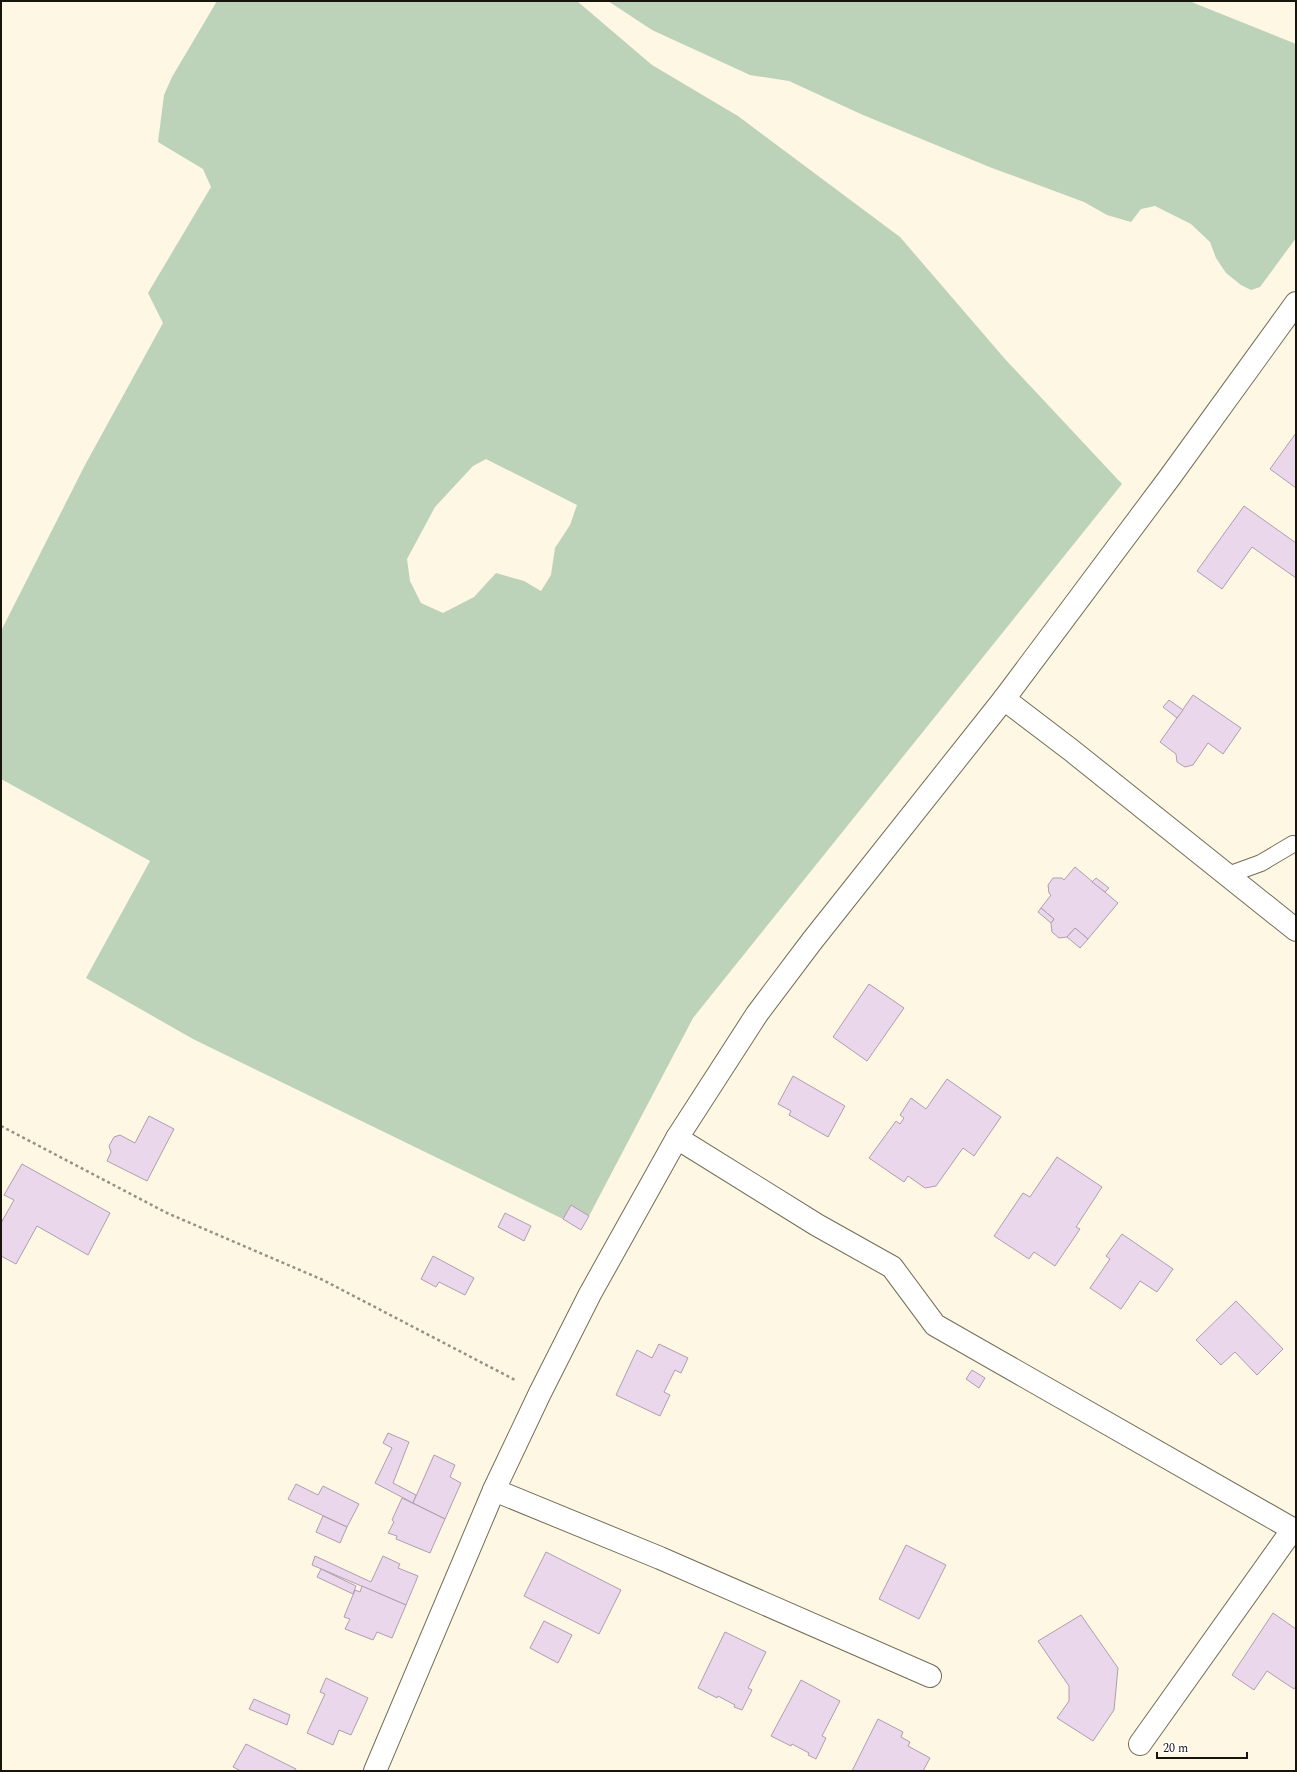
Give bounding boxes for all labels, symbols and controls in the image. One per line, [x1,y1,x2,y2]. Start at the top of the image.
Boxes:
scale bar [1157,1734,1247,1760]
text: 20 m [1163,1739,1188,1758]

